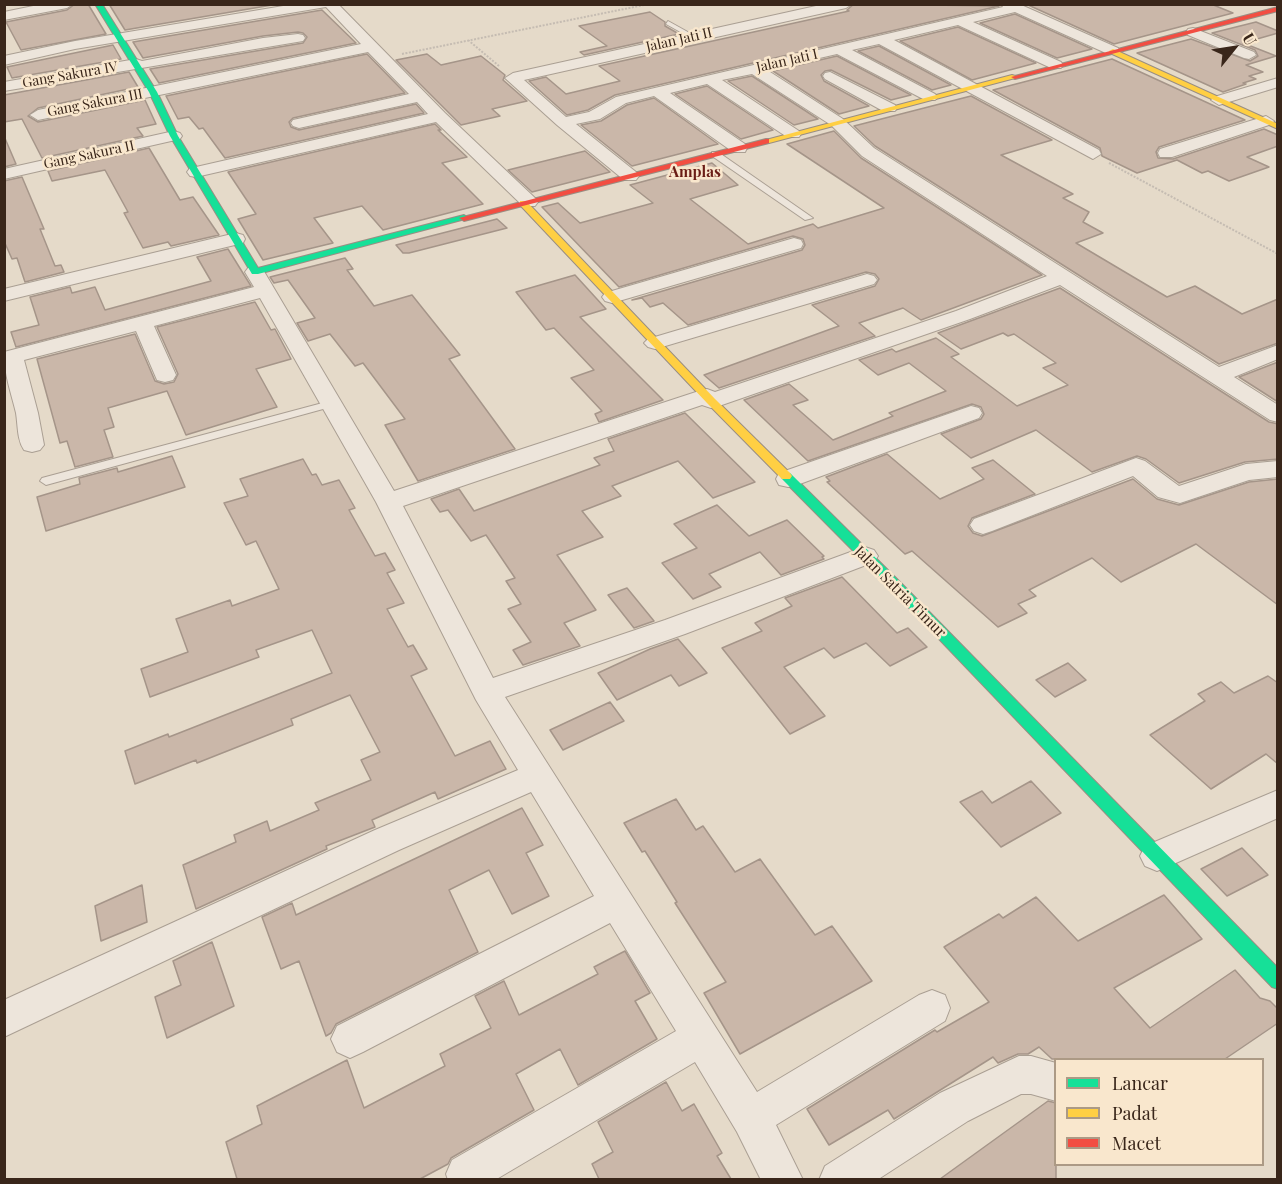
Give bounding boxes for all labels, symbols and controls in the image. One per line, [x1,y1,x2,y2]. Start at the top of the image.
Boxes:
north arrow [1204,18,1264,78]
street label: Jalan Jati II [644,24,714,56]
text: U [1238,29,1262,49]
street label: Jalan Jati I [755,46,819,76]
street label: Gang Sakura IV [21,58,119,92]
street label: Gang Sakura III [46,85,144,121]
street label: Gang Sakura II [42,137,136,173]
district label: Amplas [669,163,721,181]
street label: Jalan Satria Timur [850,542,950,642]
legend [1054,1058,1264,1166]
text: Lancar [1112,1071,1168,1095]
text: Padat [1112,1101,1157,1125]
text: Macet [1112,1131,1161,1155]

